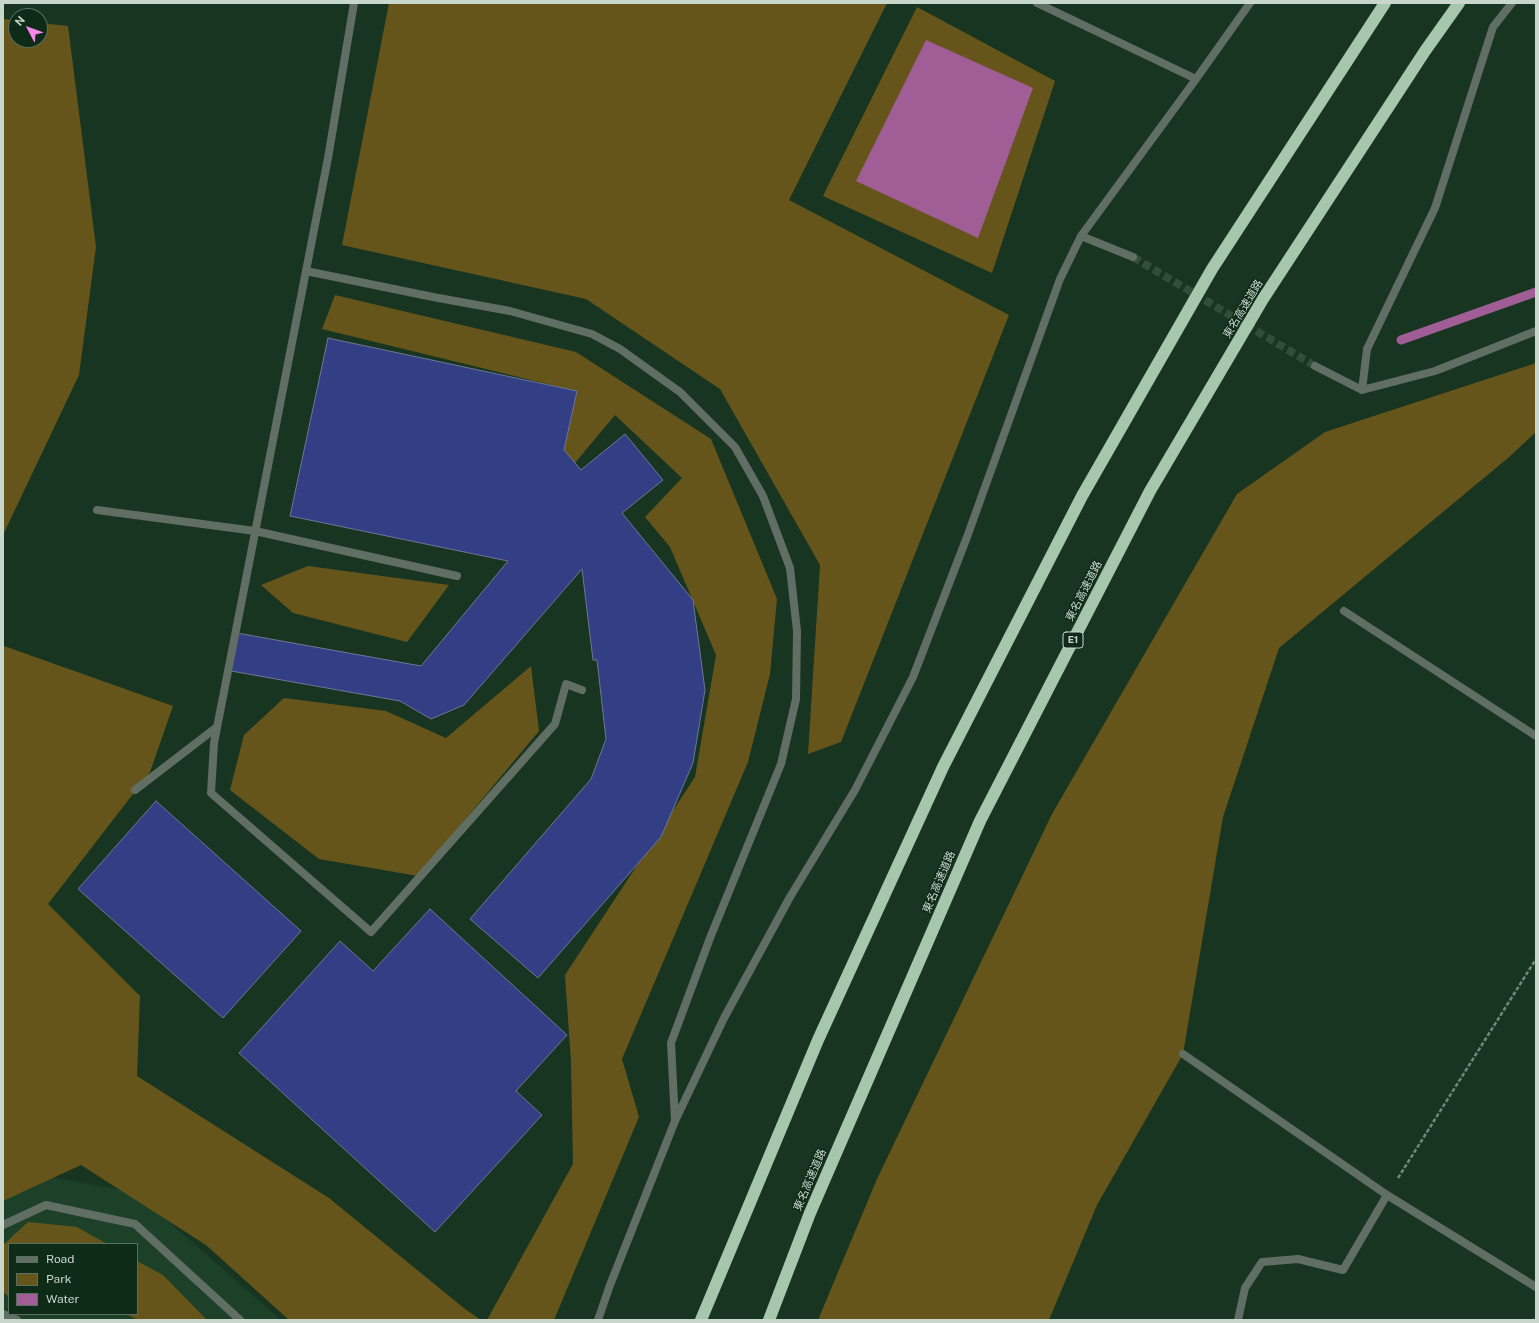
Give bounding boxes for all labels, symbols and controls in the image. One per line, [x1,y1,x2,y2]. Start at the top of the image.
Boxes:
north arrow [8,8,48,48]
text: N [12,14,27,28]
street label: 東名高速道路 [1220,277,1266,341]
street label: 東名高速道路 [1063,559,1105,623]
road number: E1 [1063,632,1083,648]
street label: 東名高速道路 [920,849,958,915]
street label: 東名高速道路 [791,1147,829,1213]
legend [8,1243,138,1315]
text: Road [46,1252,74,1266]
text: Park [46,1272,72,1286]
text: Water [46,1292,79,1306]

